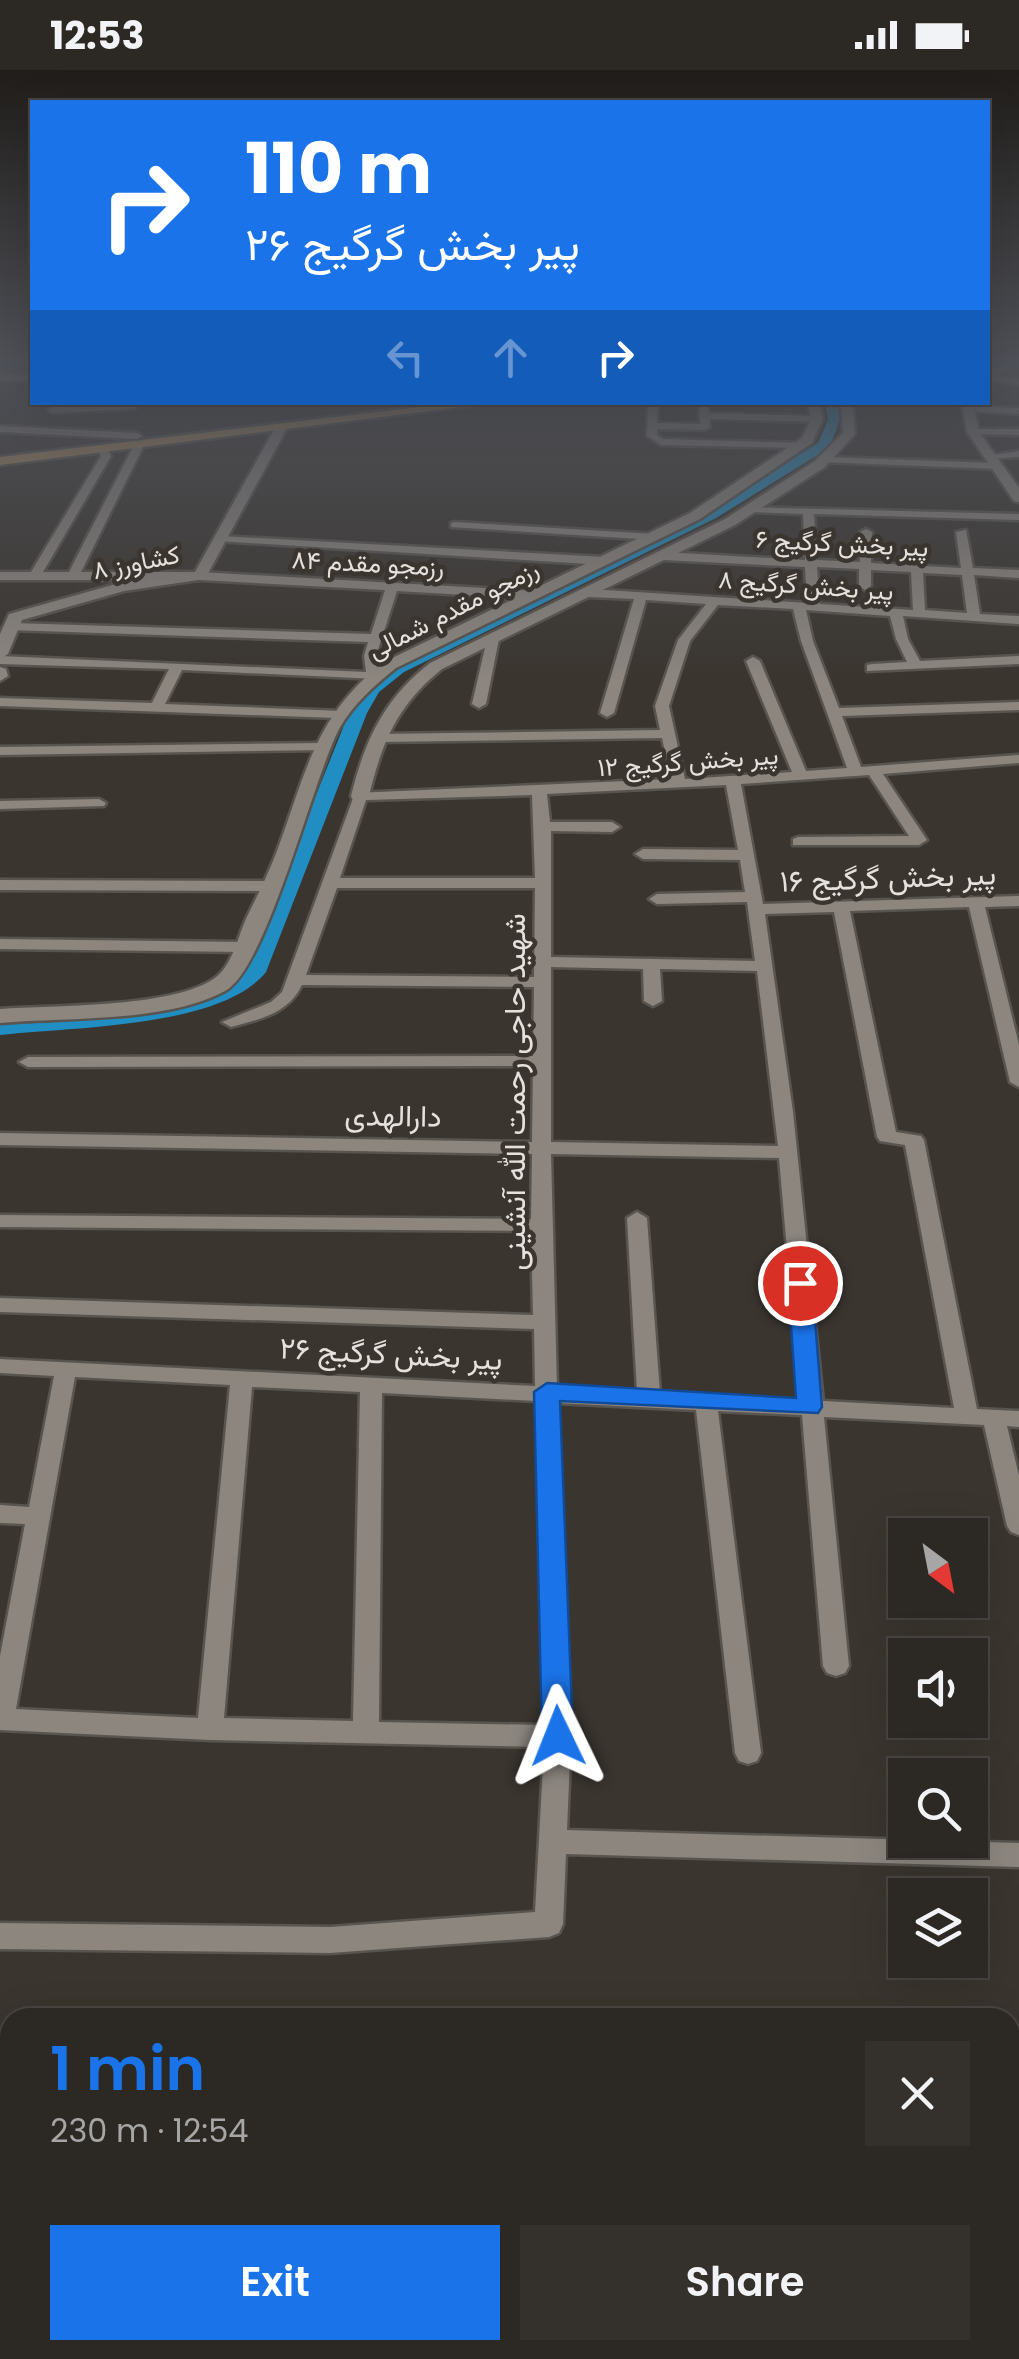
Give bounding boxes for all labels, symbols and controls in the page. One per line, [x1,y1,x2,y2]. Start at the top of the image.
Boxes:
text: 12:53 [50,9,144,62]
text: 110 m [245,119,432,218]
icon: right [80,140,210,270]
text: پیر بخش گرگیج ۲۶ [245,213,580,276]
icon: left [378,330,433,385]
icon: ahead [483,330,538,385]
icon: right [588,330,643,385]
street label: پیر بخش گرگیج ۶ [755,521,929,566]
street label: کشاورز ۸ [90,537,183,588]
street label: رزمجو مقدم ۸۴ [291,542,445,585]
street label: رزمجو مقدم شمالی [362,551,545,668]
street label: پیر بخش گرگیج ۸ [717,562,895,609]
street label: پیر بخش گرگیج ۱۲ [597,738,780,785]
street label: پیر بخش گرگیج ۱۶ [779,852,997,903]
street label: شهید حاجی رحمت الله آنشینی [493,913,536,1271]
street label: دارالهدی [344,1093,442,1138]
pin [758,1241,843,1326]
icon: arrive [773,1256,828,1311]
street label: پیر بخش گرگیج ۲۶ [278,1326,504,1381]
north arrow [888,1518,988,1618]
map controls [888,1518,988,1978]
button: sound [888,1638,988,1738]
position arrow [506,1684,610,1788]
button: search [888,1758,988,1858]
button: layers [888,1878,988,1978]
text: 1 min [50,2027,205,2111]
button: close [865,2041,970,2146]
text: 230 m · 12:54 [50,2108,248,2153]
button: Exit [50,2225,500,2340]
button: Share [520,2225,970,2340]

